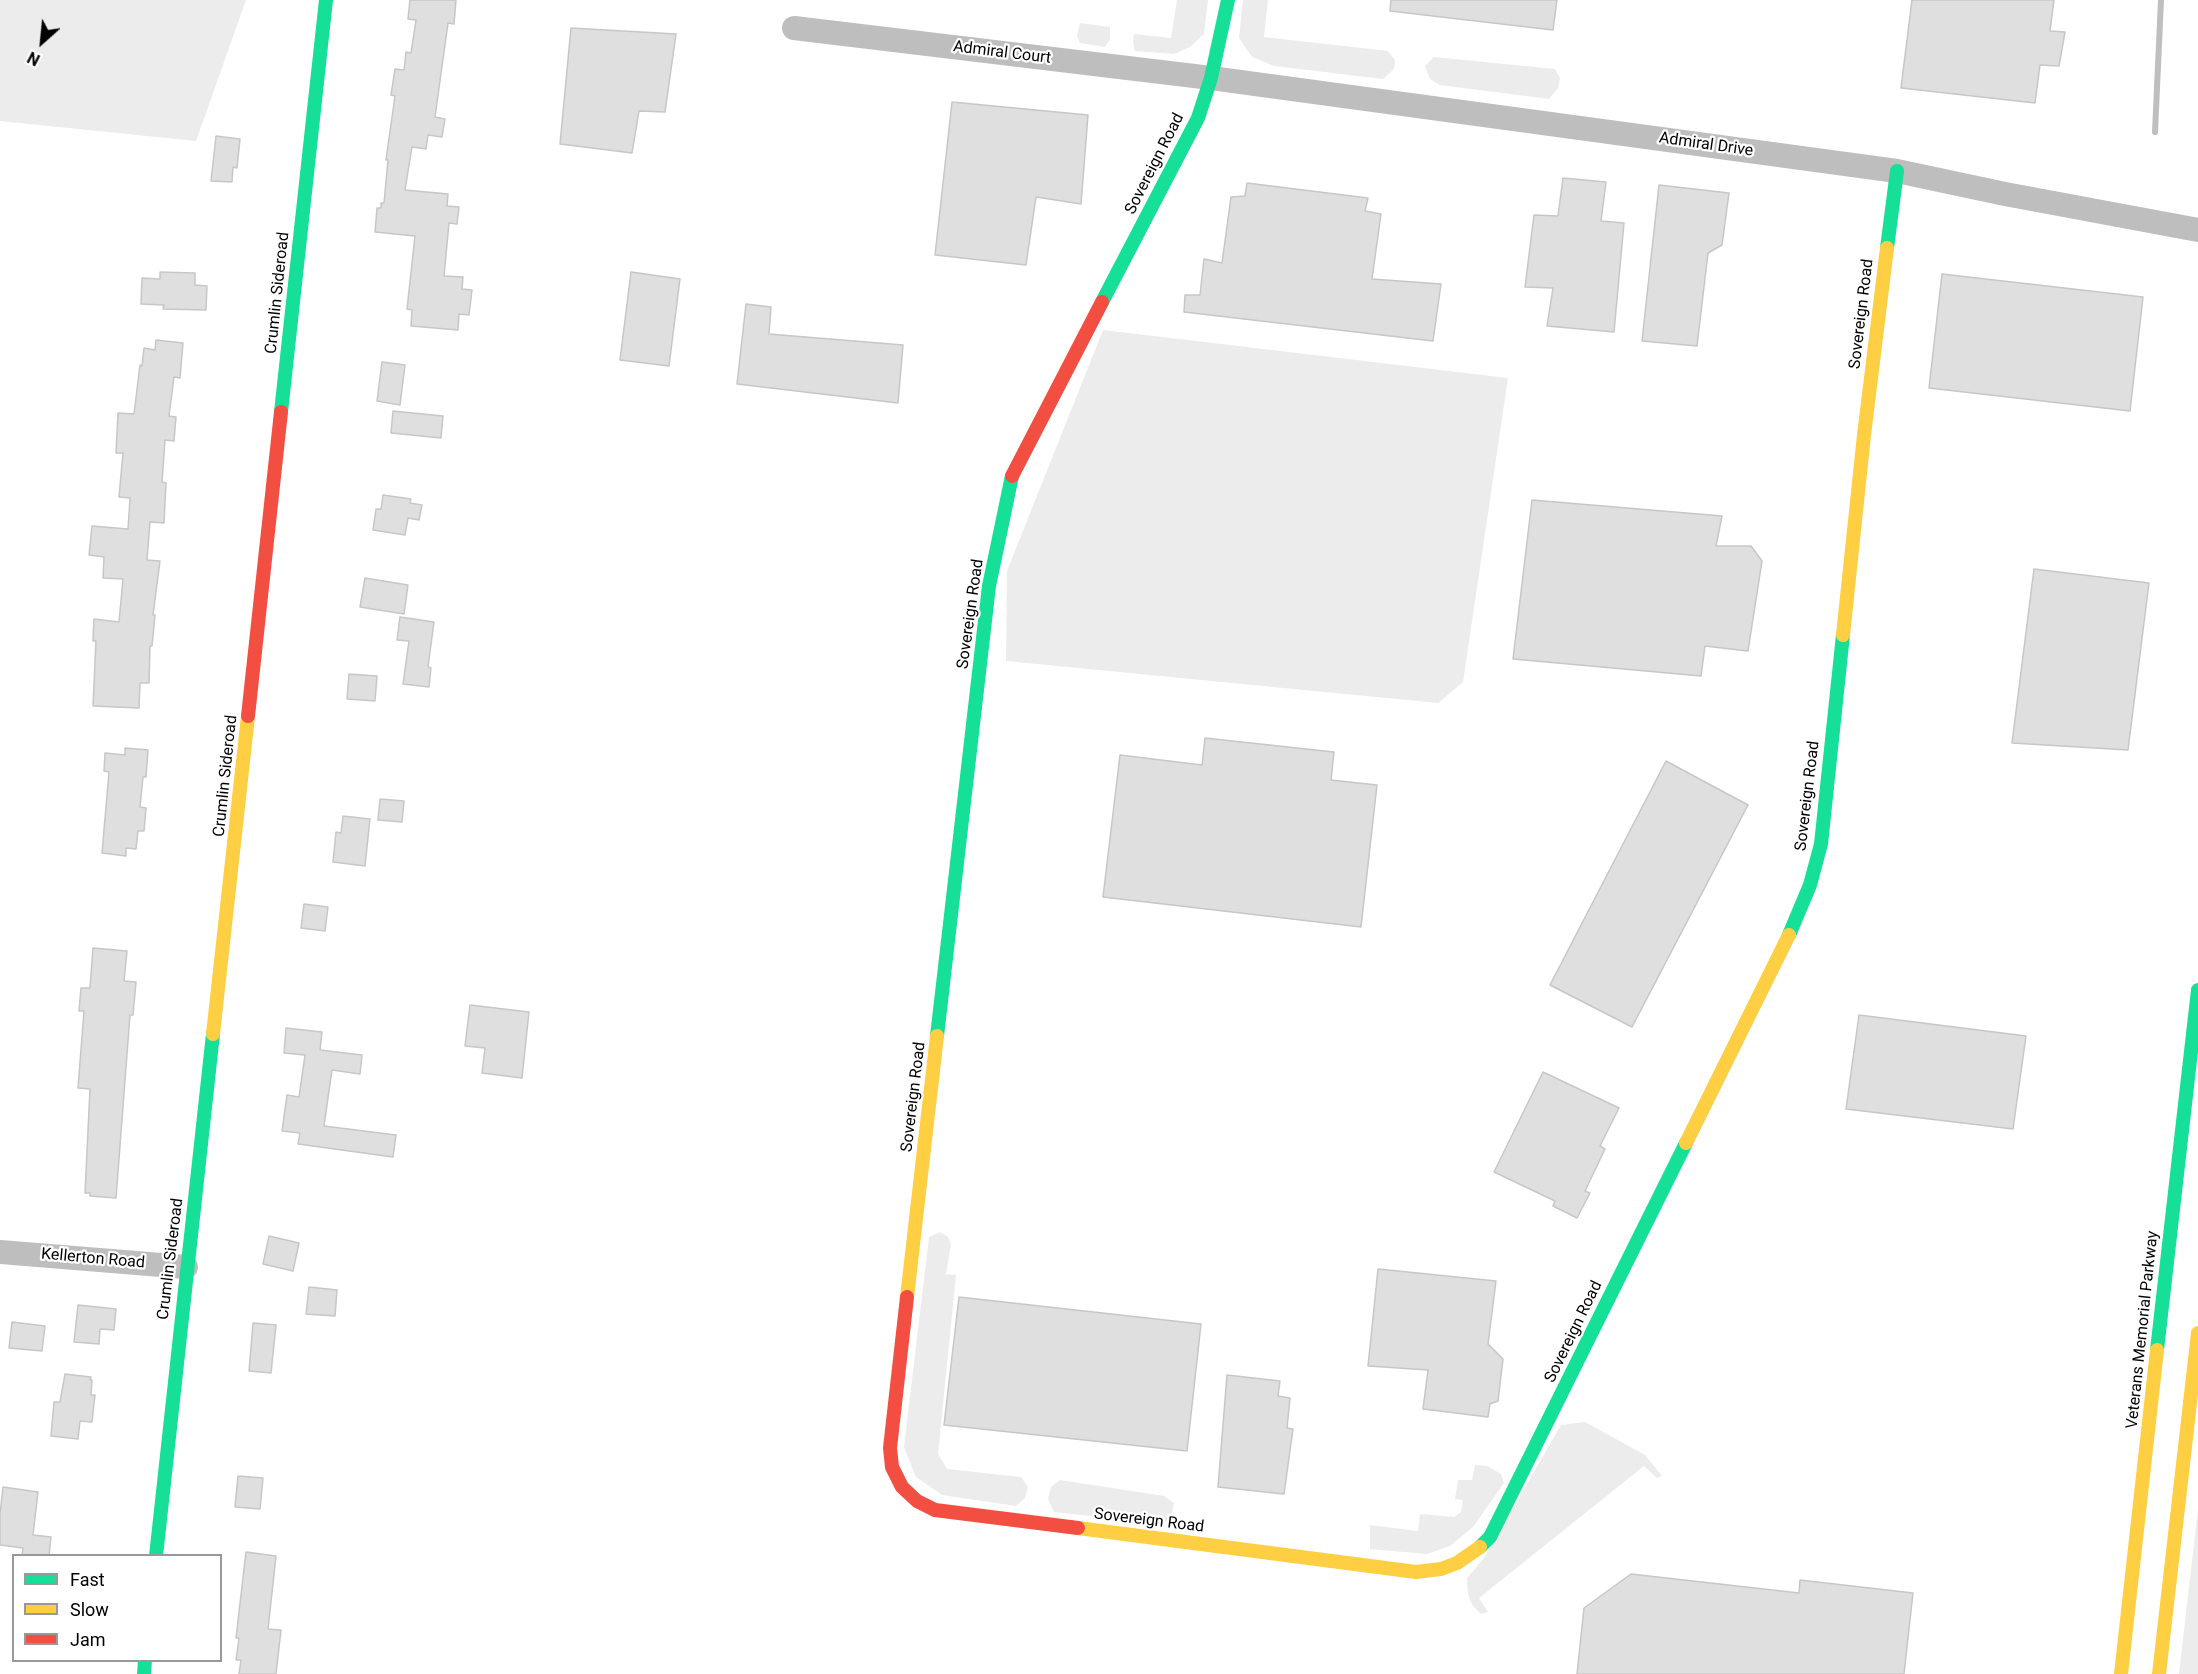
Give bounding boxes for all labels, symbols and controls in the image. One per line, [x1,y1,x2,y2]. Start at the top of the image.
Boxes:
north arrow [12,12,72,72]
street label: Admiral Court [952,37,1052,69]
text: N [24,47,43,70]
street label: Sovereign Road [1121,110,1189,218]
street label: Admiral Drive [1658,129,1754,161]
street label: Crumlin Sideroad [262,231,294,355]
street label: Sovereign Road [1846,258,1878,370]
street label: Sovereign Road [954,558,988,670]
street label: Crumlin Sideroad [210,714,242,838]
street label: Sovereign Road [1792,740,1824,852]
street label: Sovereign Road [898,1041,930,1153]
street label: Crumlin Sideroad [154,1197,188,1321]
street label: Veterans Memorial Parkway [2123,1230,2163,1430]
street label: Kellerton Road [40,1245,146,1273]
street label: Sovereign Road [1541,1278,1607,1386]
street label: Sovereign Road [1093,1505,1205,1537]
legend [12,1554,222,1662]
text: Fast [70,1569,105,1590]
text: Slow [70,1599,109,1620]
text: Jam [70,1629,106,1650]

